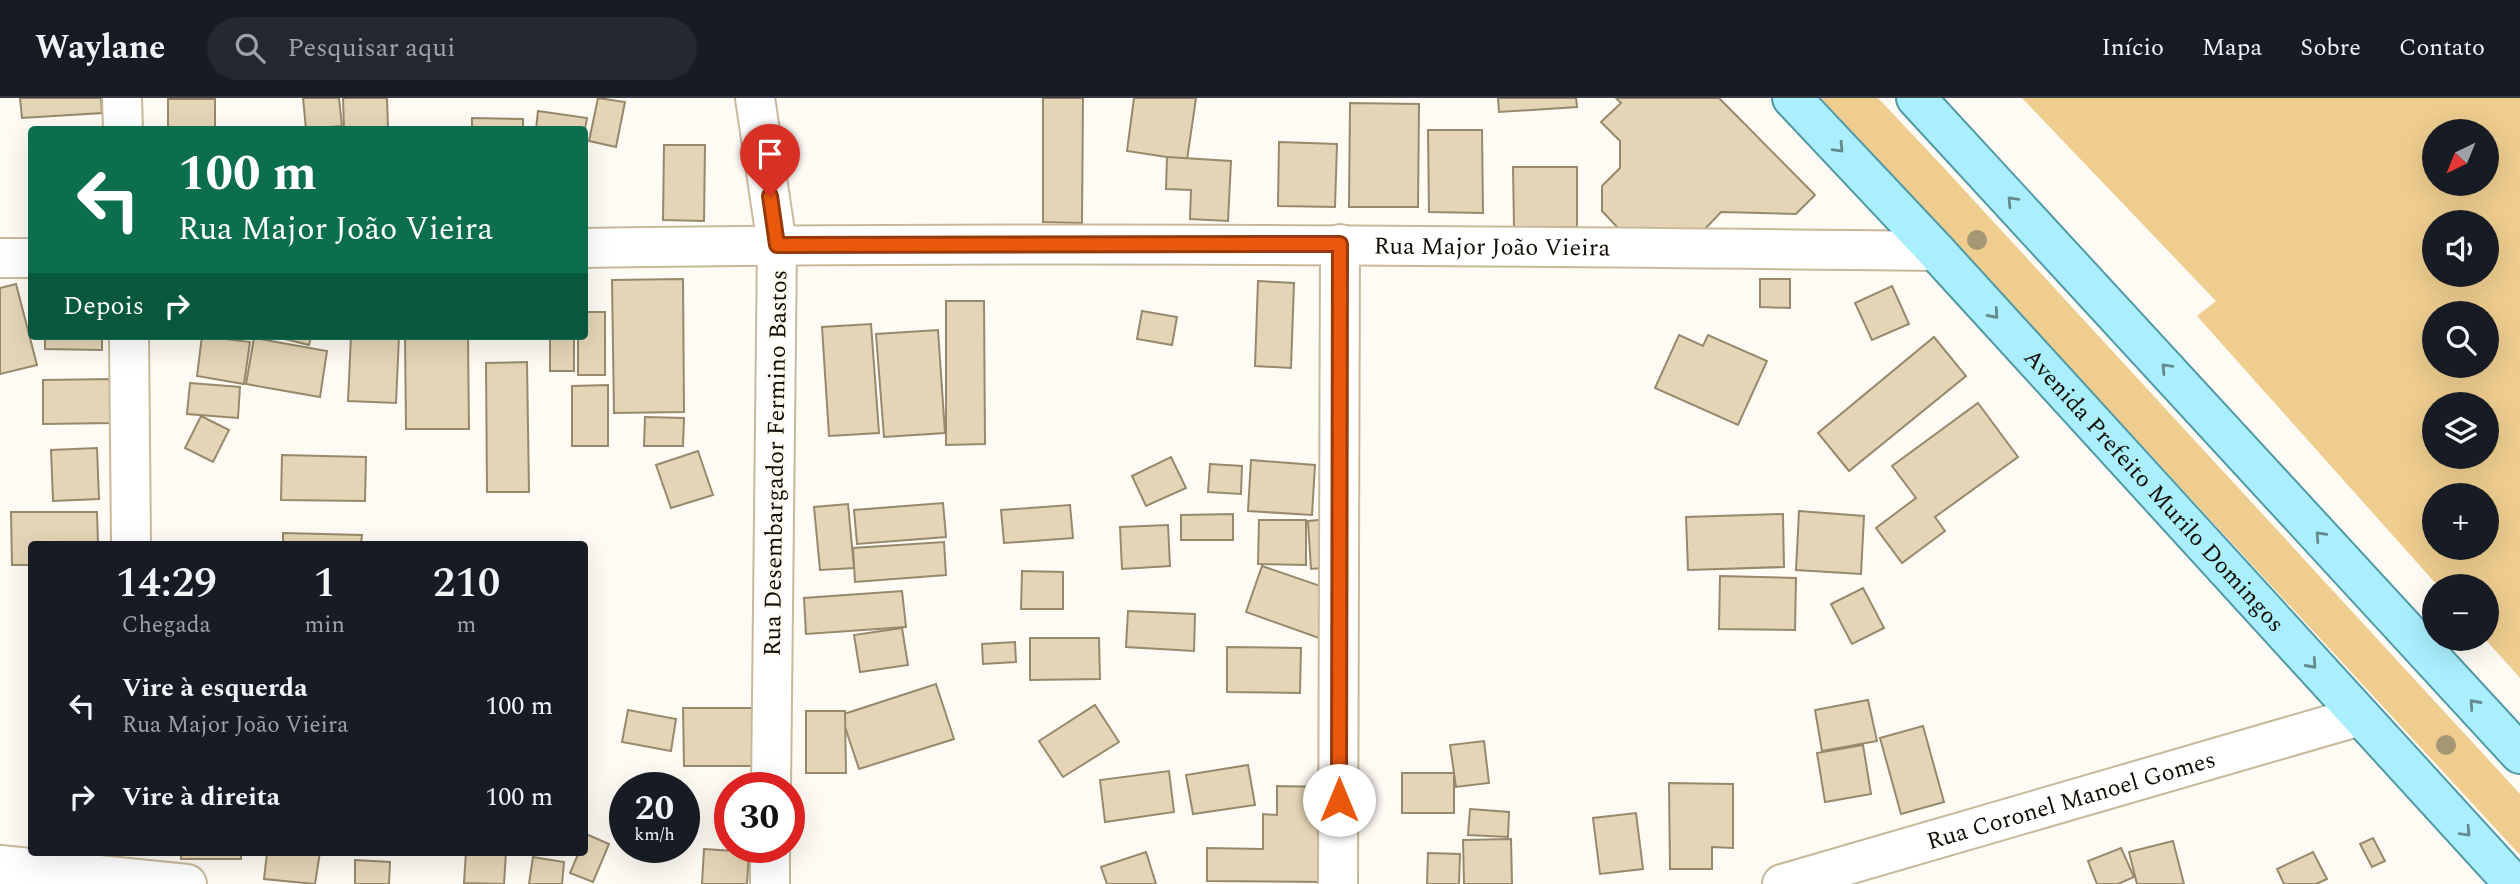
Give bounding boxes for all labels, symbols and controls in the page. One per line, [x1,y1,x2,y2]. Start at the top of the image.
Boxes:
search box [207,17,697,80]
text: Waylane [35,23,165,73]
text: Pesquisar aqui [287,28,455,68]
icon: search [231,29,269,67]
text: Início [2101,30,2164,66]
text: Mapa [2202,30,2262,66]
text: Sobre [2300,30,2361,66]
text: Contato [2399,30,2485,66]
north arrow [2422,119,2499,196]
map controls [2422,119,2499,651]
pin [740,124,800,196]
icon: arrive [751,135,789,173]
text: 100 m [178,137,317,212]
one-way arrow [1831,140,1844,153]
icon: left [63,154,154,245]
one-way arrow [2008,196,2021,209]
text: Rua Major João Vieira [178,205,493,254]
button: sound [2422,210,2499,287]
street label: Rua Major João Vieira [1374,229,1611,267]
street label: Rua Desembargador Fermino Bastos [755,269,797,657]
text: Depois [63,286,144,326]
icon: right [158,287,196,325]
button: search [2422,301,2499,378]
one-way arrow [1986,306,1998,319]
street label: Avenida Prefeito Murilo Domingos [2015,341,2293,641]
one-way arrow [2162,363,2175,376]
button: layers [2422,392,2499,469]
button: + [2422,483,2499,560]
one-way arrow [2316,531,2328,544]
text: 14:29 [116,552,217,615]
text: 1 [313,552,336,615]
text: 210 [433,552,500,615]
button: − [2422,574,2499,651]
text: Chegada [122,608,211,643]
text: min [305,608,345,643]
text: m [457,608,476,643]
one-way arrow [2304,656,2316,669]
text: Vire à esquerda [122,668,308,708]
text: 100 m [485,686,553,726]
icon: left [63,687,101,725]
one-way arrow [2470,699,2482,712]
text: Rua Major João Vieira [122,708,349,743]
street label: Rua Coronel Manoel Gomes [1923,742,2220,860]
position arrow [1302,763,1376,837]
speed limit sign: 30 [714,772,805,863]
text: Vire à direita [122,777,280,817]
text: 100 m [485,777,553,817]
icon: right [63,778,101,816]
text: 20 [635,782,674,835]
text: km/h [634,821,675,848]
one-way arrow [2458,823,2470,836]

